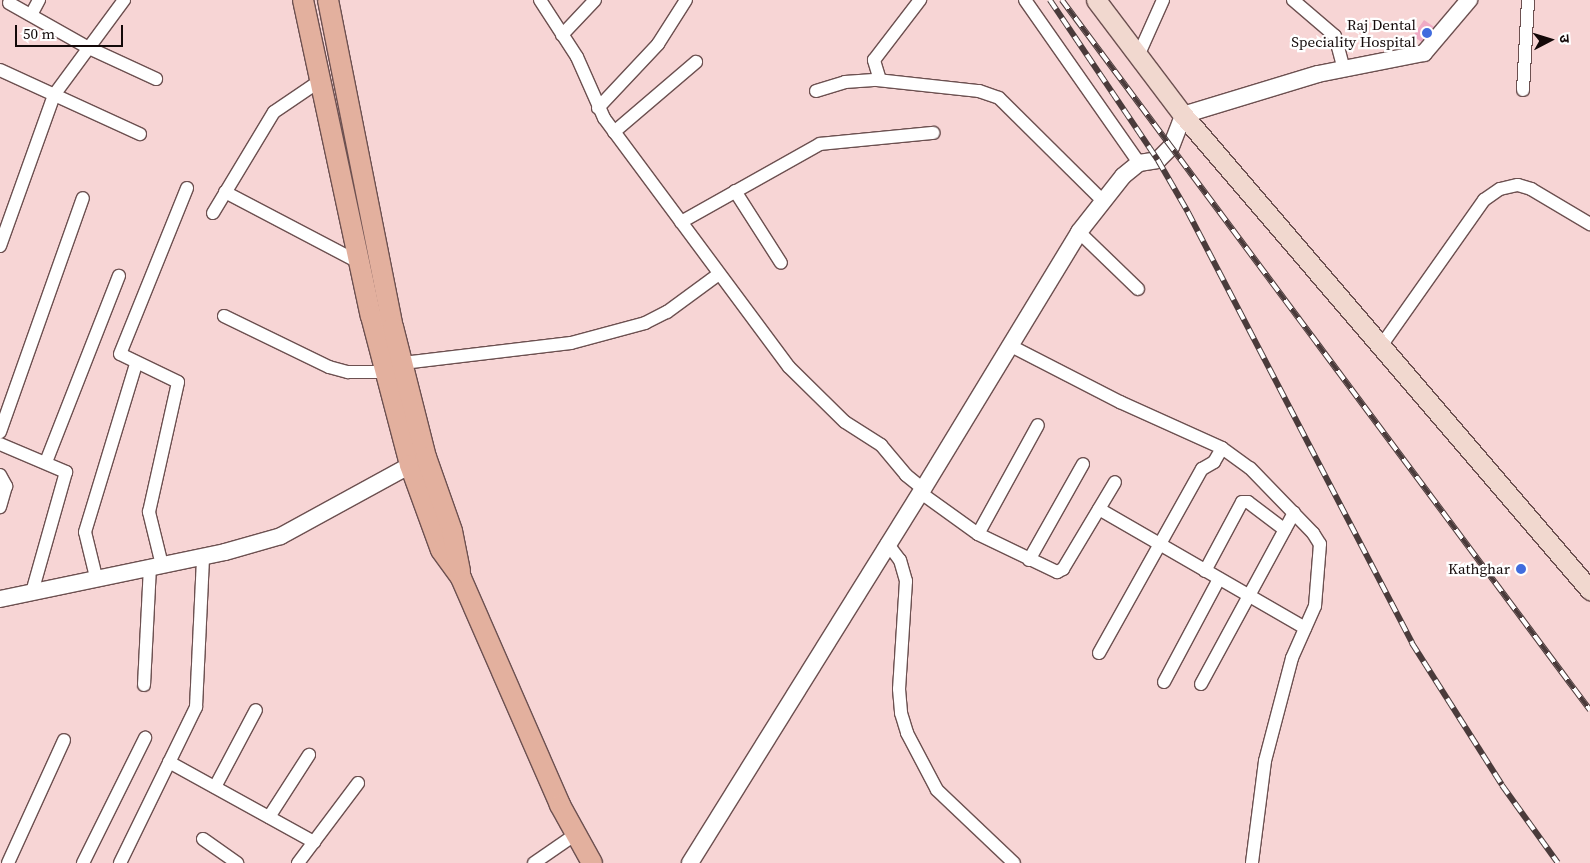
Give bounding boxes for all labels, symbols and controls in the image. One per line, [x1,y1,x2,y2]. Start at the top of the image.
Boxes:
scale bar [18,15,125,47]
place label: Raj Dental Speciality Hospital [1291,15,1416,50]
north arrow [1525,15,1575,65]
text: 50 m [23,23,55,44]
marker: Raj Dental Speciality Hospital [1420,26,1434,40]
text: उ [1555,34,1575,44]
place label: Kathghar [1448,560,1510,578]
marker: Kathghar [1514,562,1528,576]

